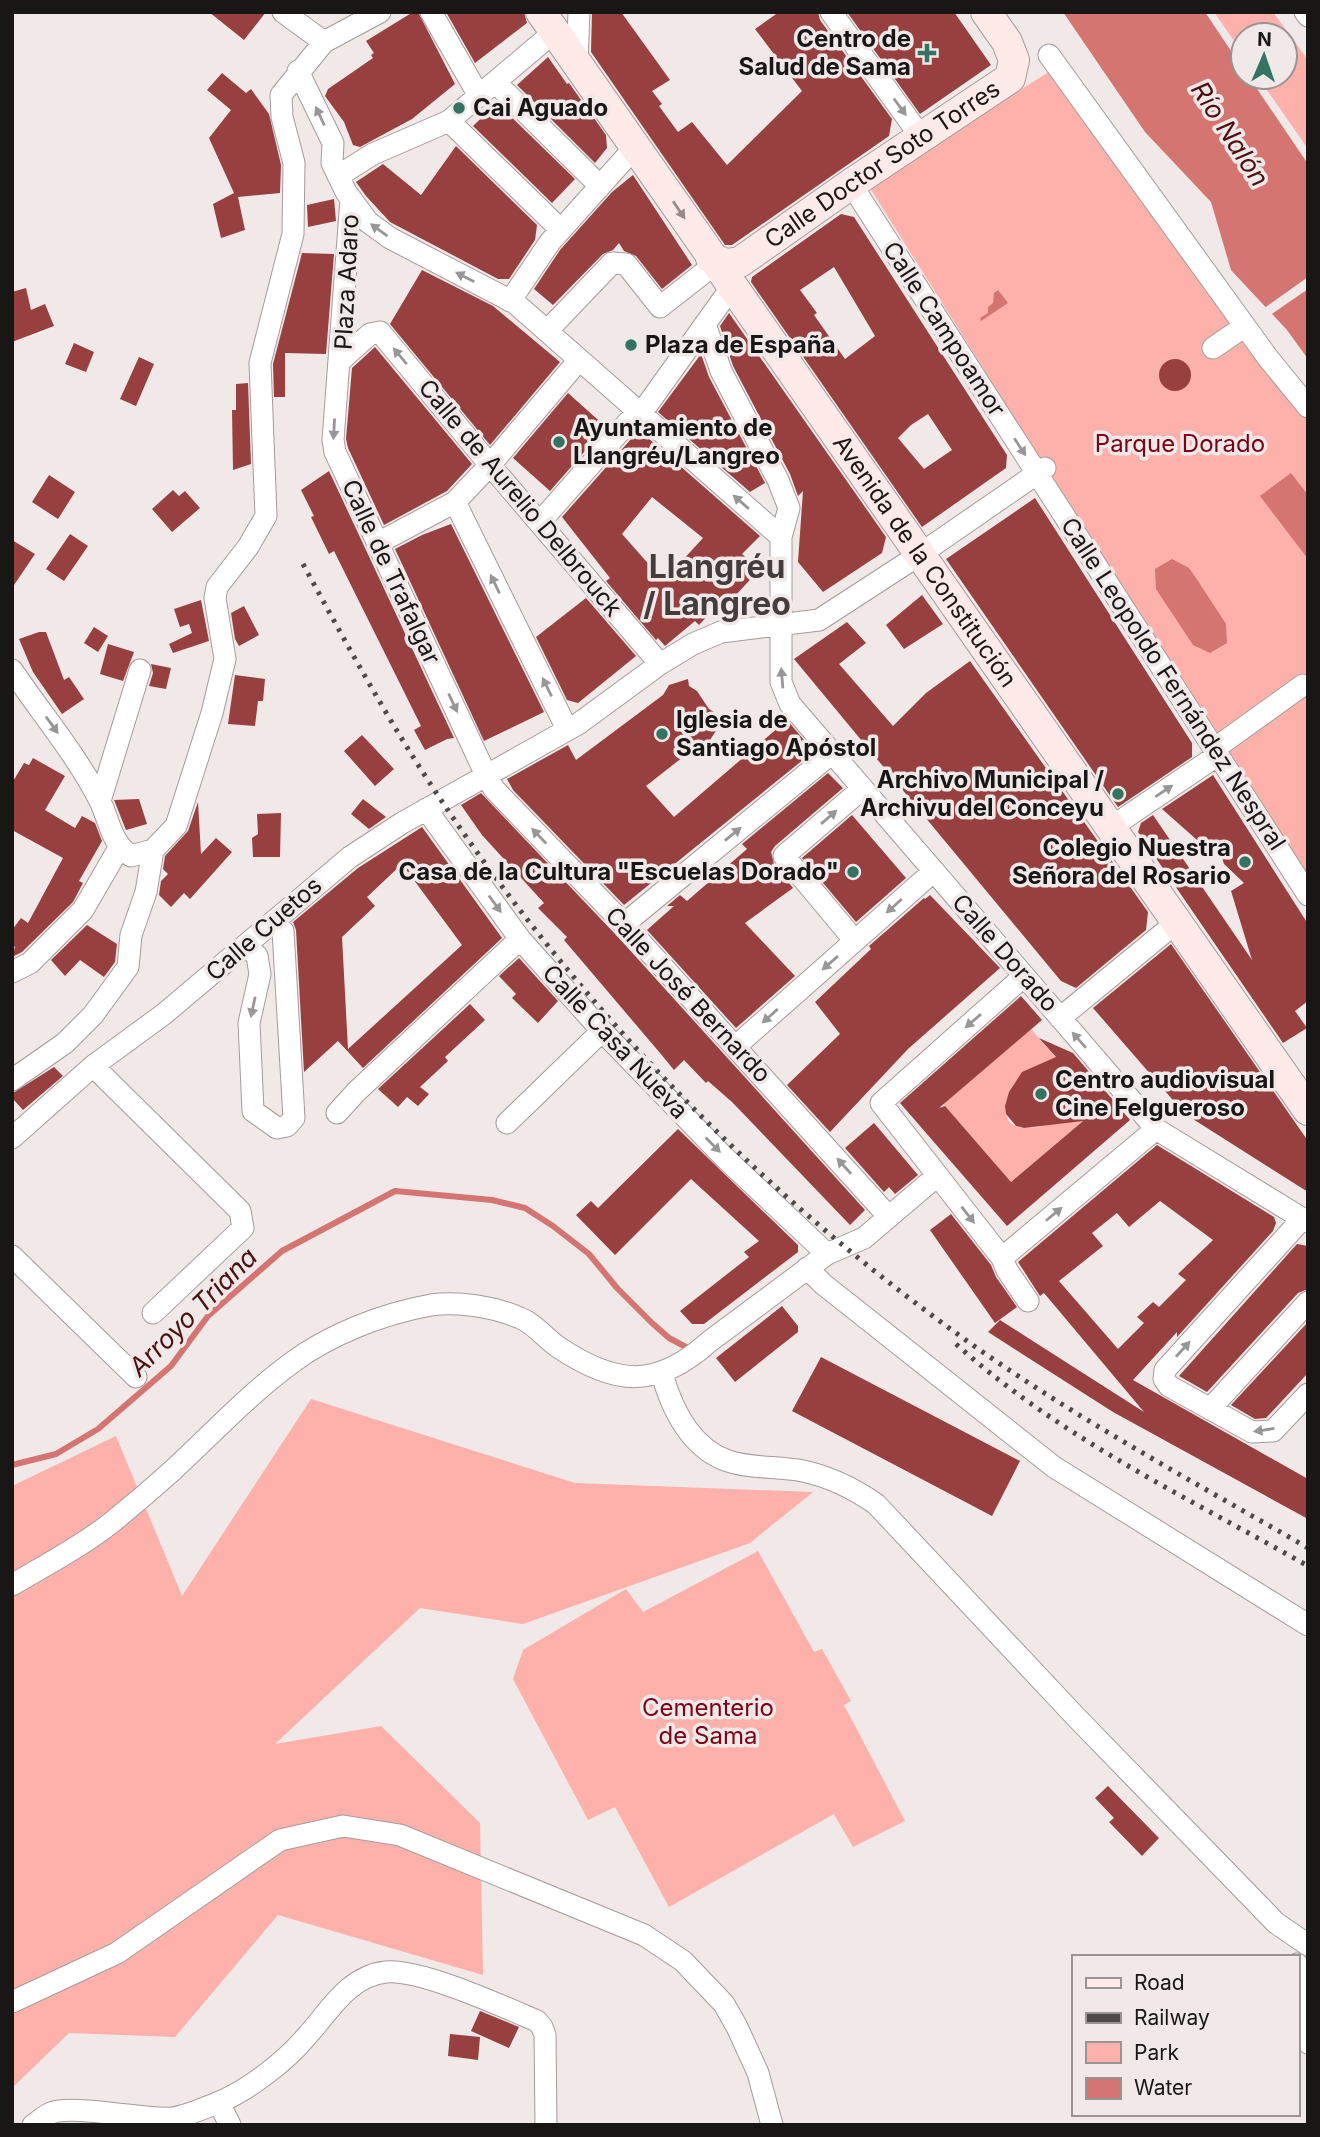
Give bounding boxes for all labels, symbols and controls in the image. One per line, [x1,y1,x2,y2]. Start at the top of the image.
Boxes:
north arrow [1229,21,1299,91]
place label: Centro de Salud de Sama [739,24,911,81]
text: N [1257,28,1272,51]
marker: Centro de Salud de Sama [917,43,937,63]
street label: Calle Doctor Soto Torres [759,74,1005,254]
water label: Río Nalón [1185,75,1276,192]
place label: Cai Aguado [473,93,608,122]
one-way arrow [893,98,907,116]
marker: Cai Aguado [451,100,467,116]
one-way arrow [314,106,325,126]
one-way arrow [672,201,685,220]
street label: Plaza Adaro [328,213,365,351]
one-way arrow [370,224,388,238]
street label: Calle Campoamor [877,236,1012,422]
one-way arrow [455,271,475,283]
place label: Plaza de España [645,330,836,359]
marker: Plaza de España [623,337,639,353]
one-way arrow [393,348,408,365]
street label: Calle de Aurelio Delbrouck [413,373,628,622]
place label: Ayuntamiento de Llangréu/Langreo [573,413,780,470]
one-way arrow [328,418,339,440]
street label: Avenida de la Constitución [827,429,1023,693]
park label: Parque Dorado [1095,429,1265,458]
marker: Ayuntamiento de Llangréu/Langreo [551,434,567,450]
one-way arrow [1014,438,1027,457]
street label: Calle de Trafalgar [336,475,447,669]
one-way arrow [732,494,750,510]
street label: Calle Leopoldo Fernández Nespral [1055,512,1292,855]
district label: Llangréu / Langreo [643,547,791,623]
one-way arrow [490,574,501,594]
one-way arrow [776,667,787,689]
one-way arrow [541,677,552,697]
one-way arrow [447,693,459,713]
place label: Iglesia de Santiago Apóstol [676,705,876,762]
one-way arrow [45,716,59,734]
marker: Iglesia de Santiago Apóstol [654,726,670,742]
place label: Archivo Municipal / Archivu del Conceyu [860,765,1104,822]
one-way arrow [1155,784,1173,798]
marker: Archivo Municipal / Archivu del Conceyu [1110,786,1126,802]
one-way arrow [820,809,838,825]
one-way arrow [725,827,742,842]
one-way arrow [531,828,547,845]
place label: Colegio Nuestra Señora del Rosario [1012,833,1231,890]
marker: Colegio Nuestra Señora del Rosario [1237,854,1253,870]
place label: Casa de la Cultura "Escuelas Dorado" [398,857,839,886]
marker: Casa de la Cultura "Escuelas Dorado" [845,864,861,880]
street label: Calle Cuetos [200,871,327,987]
street label: Calle Dorado [946,888,1064,1018]
one-way arrow [488,895,502,913]
one-way arrow [886,898,903,913]
street label: Calle José Bernardo [600,901,777,1088]
one-way arrow [822,955,839,971]
street label: Calle Casa Nueva [537,959,694,1125]
one-way arrow [247,996,258,1018]
one-way arrow [761,1008,779,1024]
one-way arrow [965,1013,982,1029]
one-way arrow [1071,1031,1087,1049]
place label: Centro audiovisual Cine Felgueroso [1055,1065,1275,1122]
marker: Centro audiovisual Cine Felgueroso [1033,1086,1049,1102]
one-way arrow [704,1137,721,1153]
one-way arrow [836,1157,852,1175]
one-way arrow [960,1206,974,1224]
one-way arrow [1046,1207,1063,1222]
water label: Arroyo Triana [121,1241,263,1383]
one-way arrow [1175,1341,1191,1358]
one-way arrow [1252,1425,1274,1436]
park label: Cementerio de Sama [642,1693,774,1750]
legend [1072,1955,1299,2116]
text: Road [1134,1970,1185,1995]
text: Railway [1134,2005,1210,2030]
text: Park [1134,2040,1179,2065]
text: Water [1134,2075,1192,2100]

